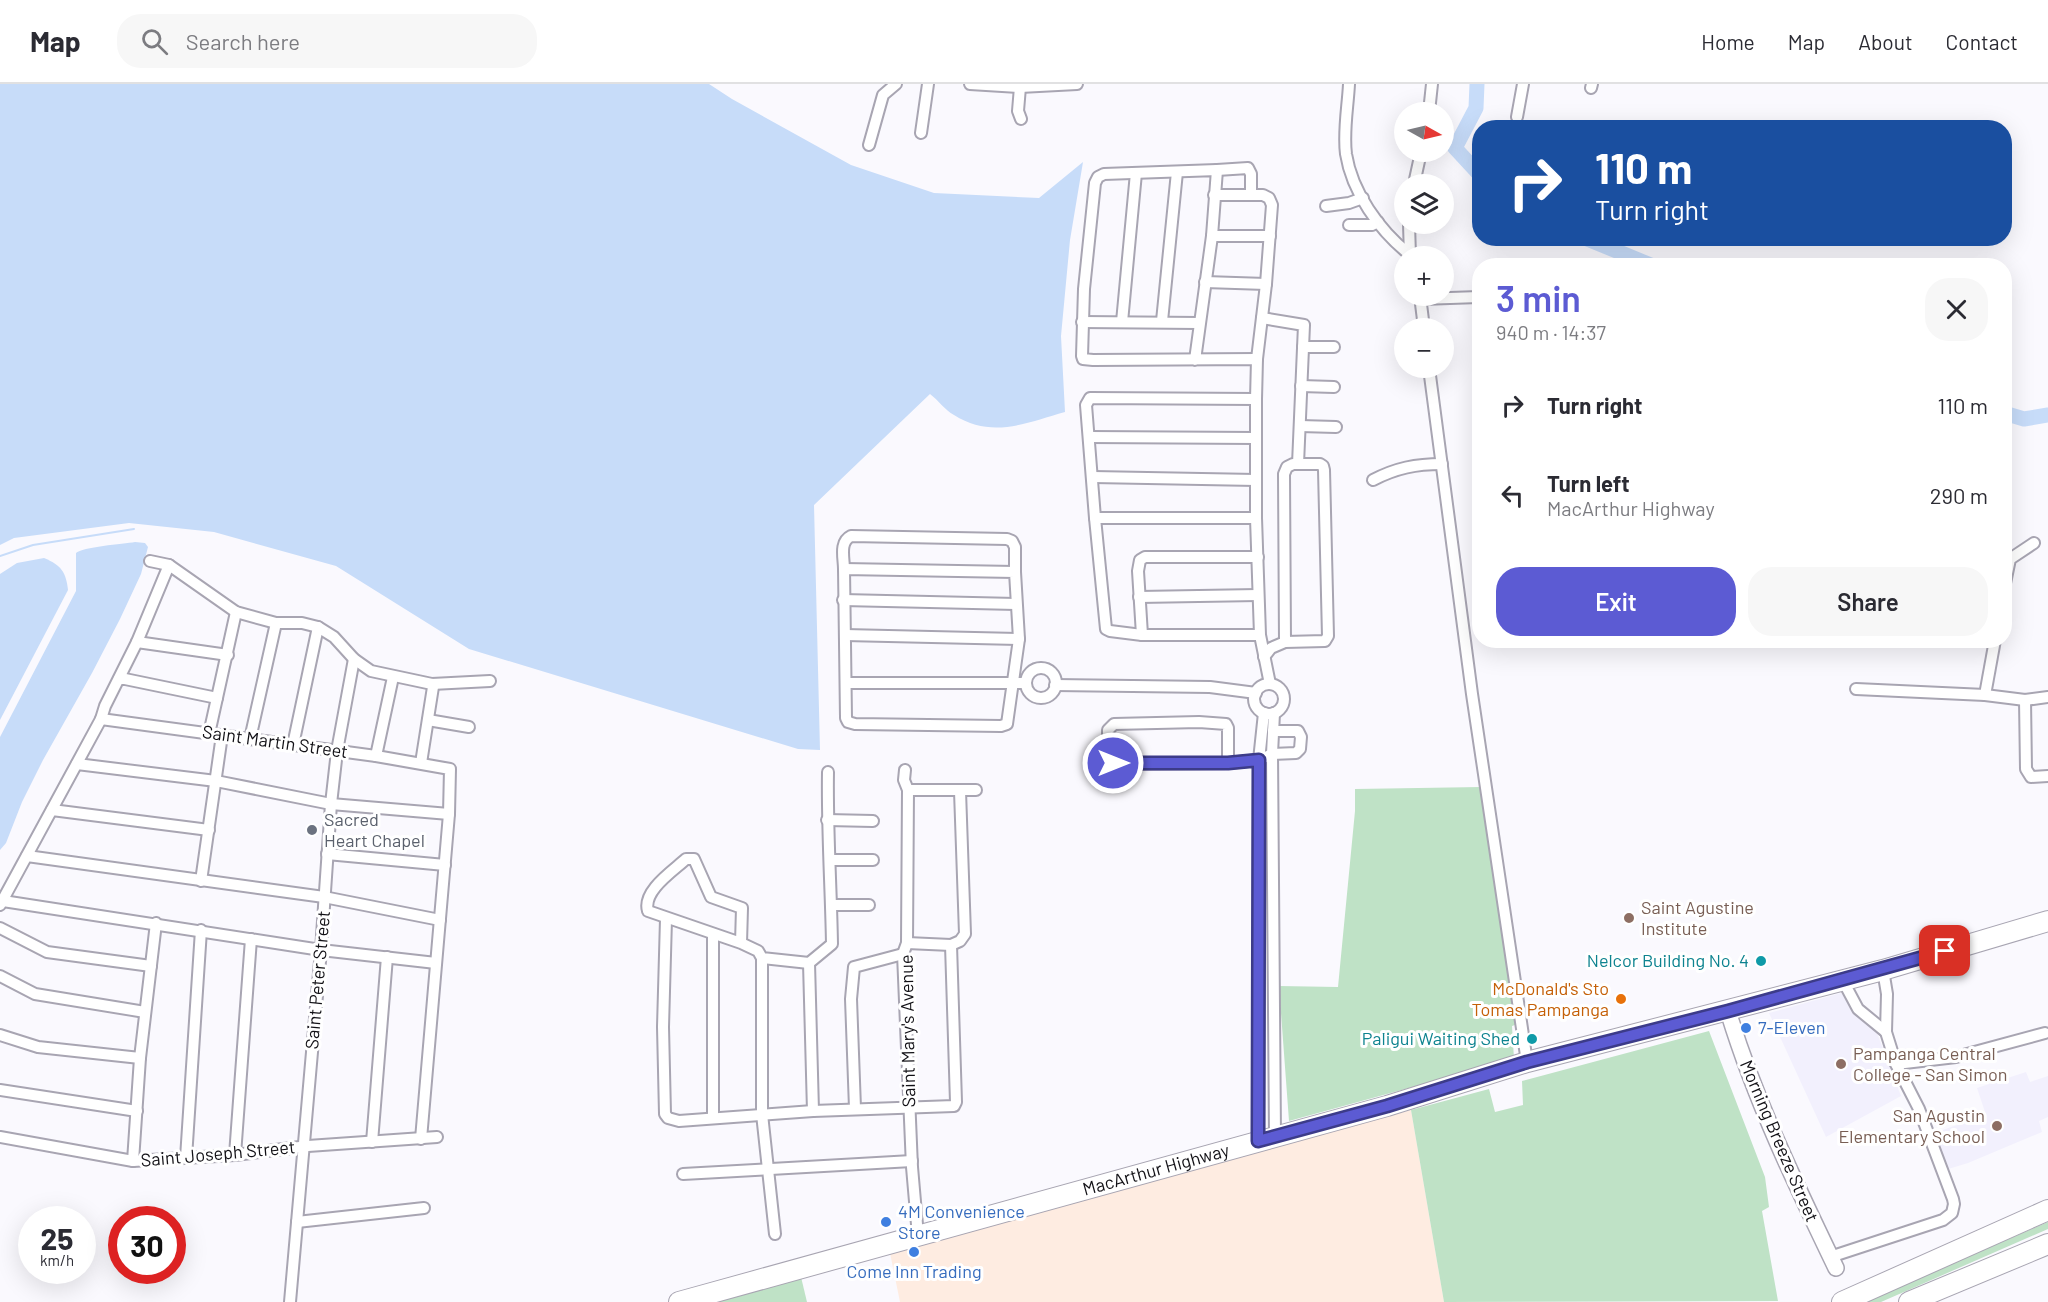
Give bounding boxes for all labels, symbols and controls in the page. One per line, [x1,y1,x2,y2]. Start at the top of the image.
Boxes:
search box [117,14,537,68]
text: Map [30,24,81,58]
icon: search [138,25,171,58]
text: Search here [186,28,300,54]
text: Home [1701,29,1755,54]
text: Map [1788,29,1825,54]
text: About [1858,29,1913,54]
text: Contact [1946,29,2018,54]
north arrow [1394,102,1454,162]
map controls [1394,102,1454,378]
text: 110 m [1595,142,1692,192]
icon: right [1496,144,1574,222]
button: layers [1394,174,1454,234]
text: Turn right [1595,193,1709,225]
button: + [1394,246,1454,306]
text: 3 min [1496,276,1581,319]
button: close [1925,278,1988,341]
button: − [1394,318,1454,378]
text: 940 m · 14:37 [1496,320,1606,344]
icon: right [1496,389,1529,422]
text: Turn right [1547,392,1642,418]
text: 110 m [1938,392,1988,418]
text: Turn left [1547,470,1630,496]
icon: left [1496,479,1529,512]
text: 290 m [1930,482,1988,508]
text: MacArthur Highway [1547,496,1715,520]
button: Exit [1496,567,1736,636]
button: Share [1748,567,1988,636]
street label: Saint Martin Street [201,720,349,762]
position arrow [1081,731,1145,795]
place label: Sacred Heart Chapel [324,808,425,851]
marker: Sacred Heart Chapel [305,823,319,837]
place label: Saint Agustine Institute [1641,896,1754,939]
street label: Saint Peter Street [300,910,334,1050]
marker: Saint Agustine Institute [1622,911,1636,925]
pin [1919,925,1970,976]
icon: arrive [1928,934,1961,967]
place label: Nelcor Building No. 4 [1587,949,1749,971]
street label: Saint Mary's Avenue [895,954,919,1108]
marker: Nelcor Building No. 4 [1754,954,1768,968]
place label: McDonald's Sto Tomas Pampanga [1472,977,1609,1020]
marker: McDonald's Sto Tomas Pampanga [1614,992,1628,1006]
place label: 7-Eleven [1758,1016,1826,1038]
marker: 7-Eleven [1739,1021,1753,1035]
place label: Paligui Waiting Shed [1362,1027,1520,1049]
marker: Paligui Waiting Shed [1525,1032,1539,1046]
place label: Pampanga Central College - San Simon [1853,1042,2007,1085]
street label: Morning Breeze Street [1736,1056,1824,1225]
marker: Pampanga Central College - San Simon [1834,1057,1848,1071]
place label: San Agustin Elementary School [1838,1104,1985,1147]
marker: San Agustin Elementary School [1990,1119,2004,1133]
street label: Saint Joseph Street [140,1135,296,1171]
street label: MacArthur Highway [1080,1138,1232,1200]
place label: 4M Convenience Store [898,1200,1025,1243]
speed limit sign: 30 [108,1206,186,1284]
marker: 4M Convenience Store [879,1215,893,1229]
text: 25 [41,1220,73,1256]
marker: Come Inn Trading [907,1245,921,1259]
text: km/h [40,1251,74,1269]
place label: Come Inn Trading [846,1260,982,1282]

